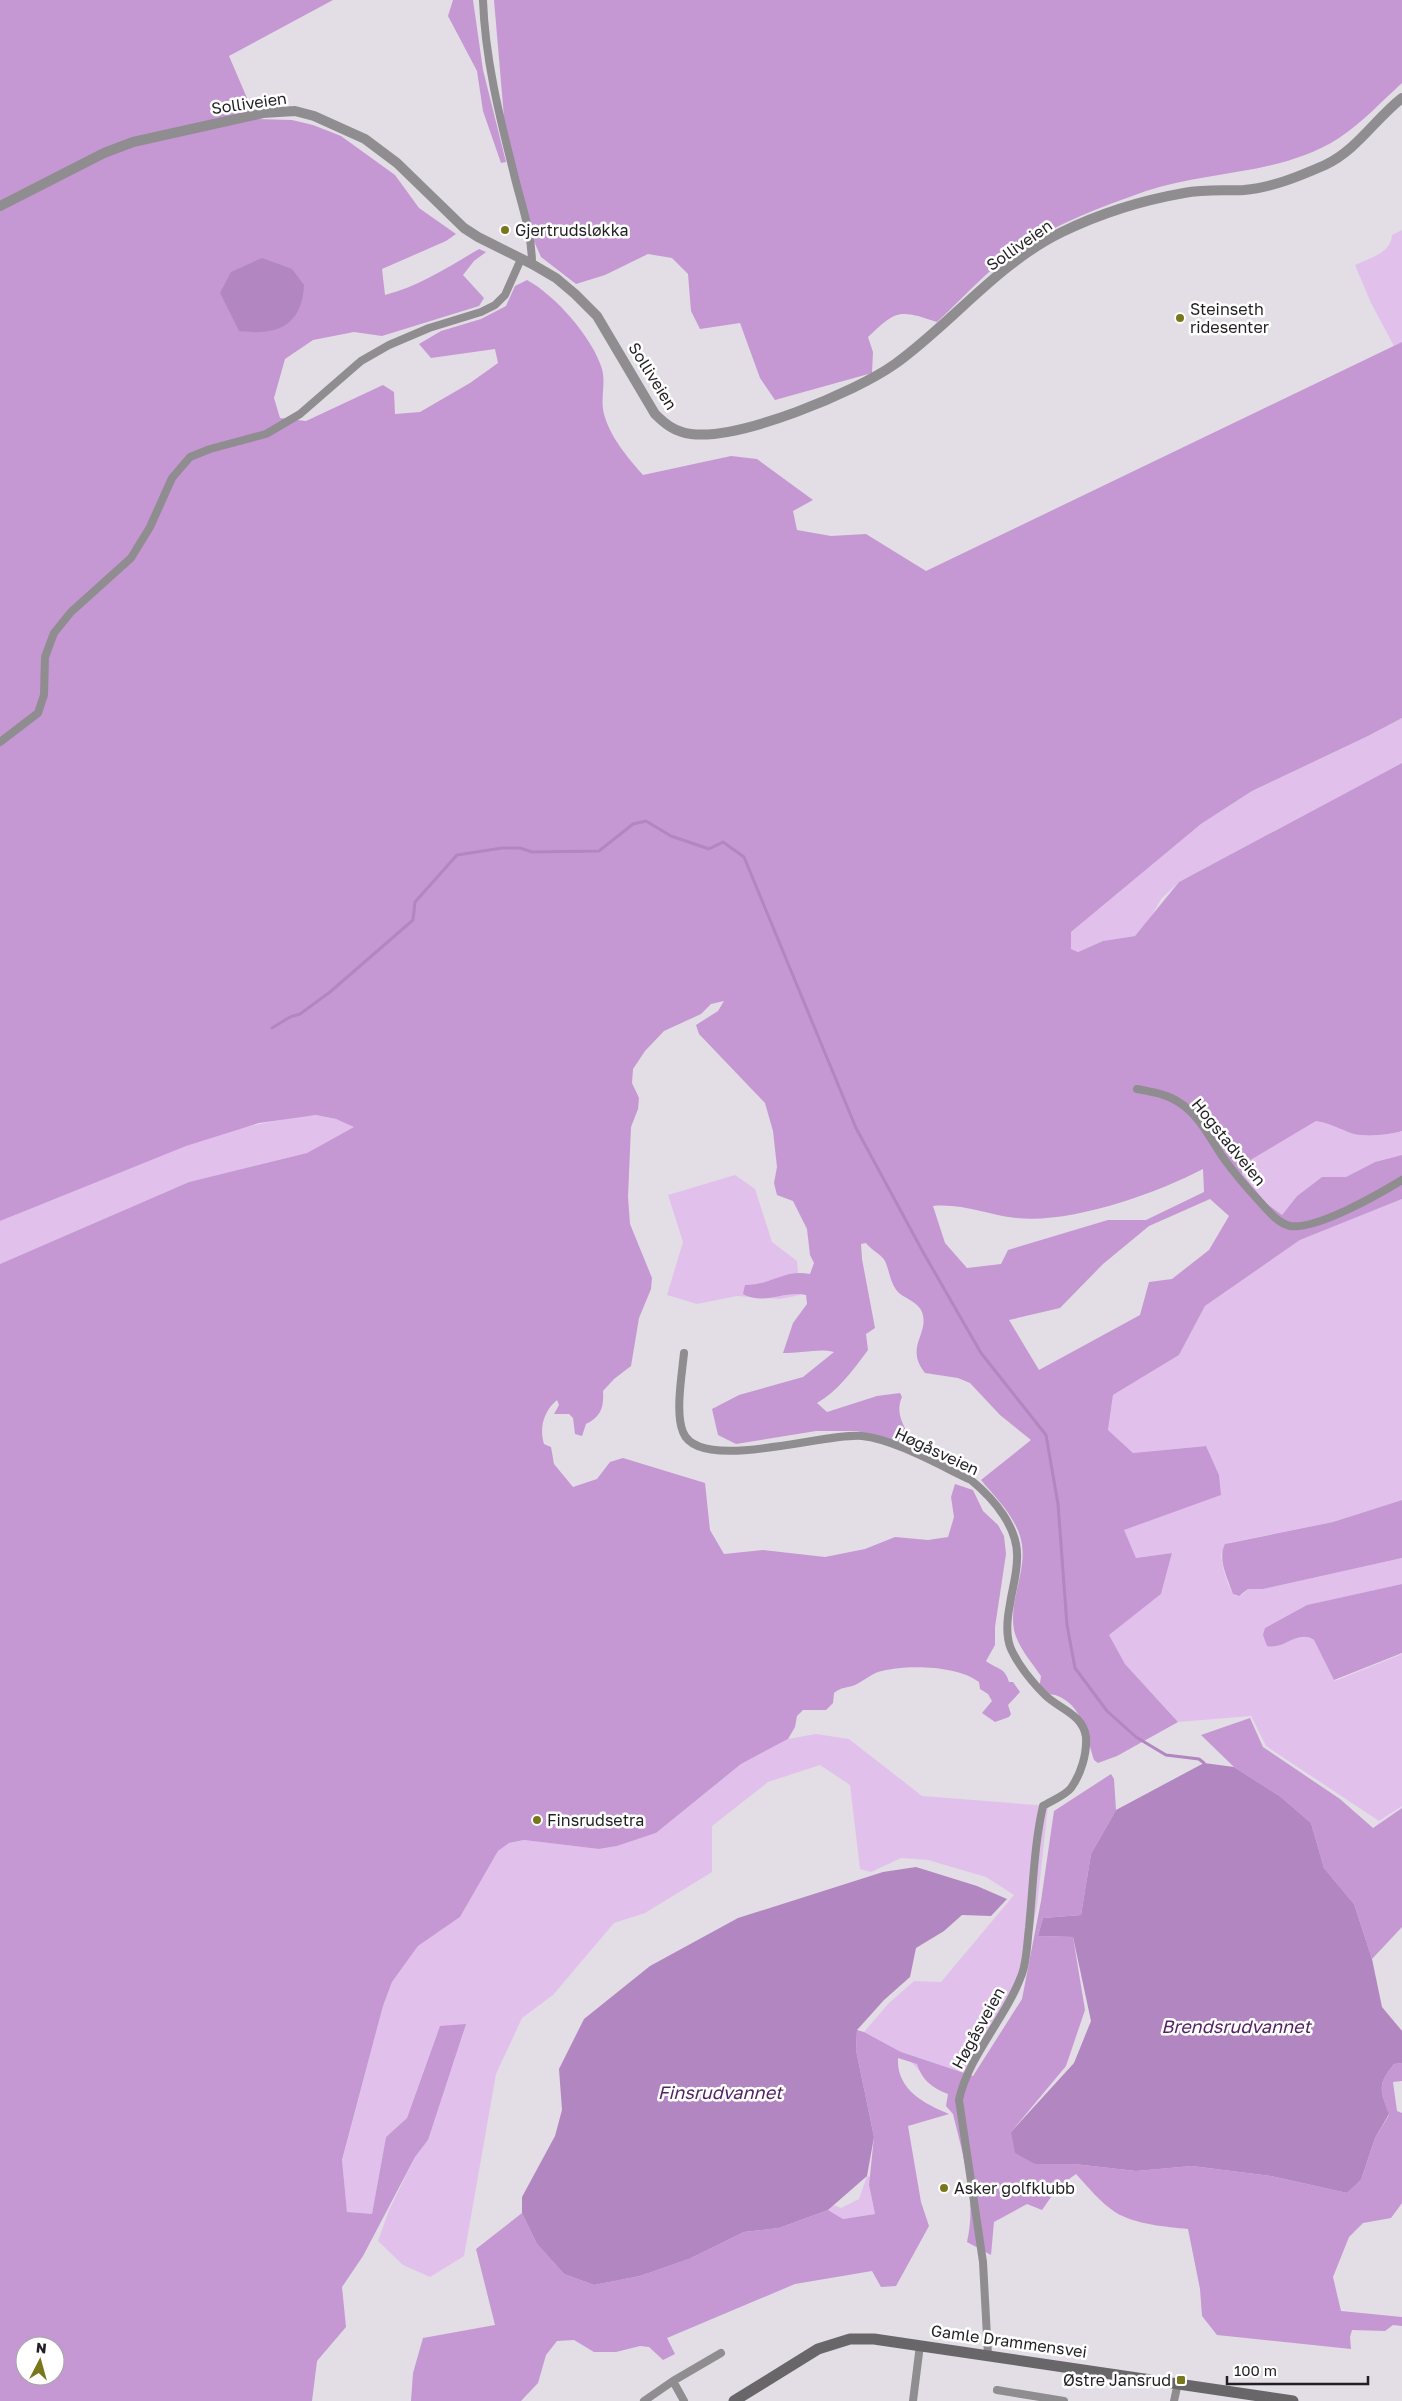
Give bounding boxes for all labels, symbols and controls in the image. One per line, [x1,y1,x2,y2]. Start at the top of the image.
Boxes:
street label: Solliveien [210,88,288,118]
street label: Solliveien [982,215,1056,275]
place label: Gjertrudsløkka [515,220,629,240]
marker: Gjertrudsløkka [499,224,511,236]
place label: Steinseth ridesenter [1190,299,1269,337]
marker: Steinseth ridesenter [1174,312,1186,324]
street label: Solliveien [624,339,682,413]
street label: Hogstadveien [1188,1094,1270,1190]
street label: Høgåsveien [892,1423,982,1479]
place label: Finsrudsetra [547,1810,644,1830]
marker: Finsrudsetra [531,1814,543,1826]
street label: Høgåsveien [947,1984,1009,2072]
water label: Brendsrudvannet [1161,2015,1313,2037]
water label: Finsrudvannet [658,2081,784,2103]
place label: Asker golfklubb [954,2178,1075,2198]
marker: Asker golfklubb [938,2182,950,2194]
street label: Gamle Drammensvei [930,2320,1088,2362]
north arrow [15,2336,65,2386]
text: N [35,2339,48,2357]
scale bar [1227,2354,1368,2386]
text: 100 m [1234,2361,1277,2379]
place label: Østre Jansrud [1063,2370,1171,2390]
marker: Østre Jansrud [1175,2374,1187,2386]

